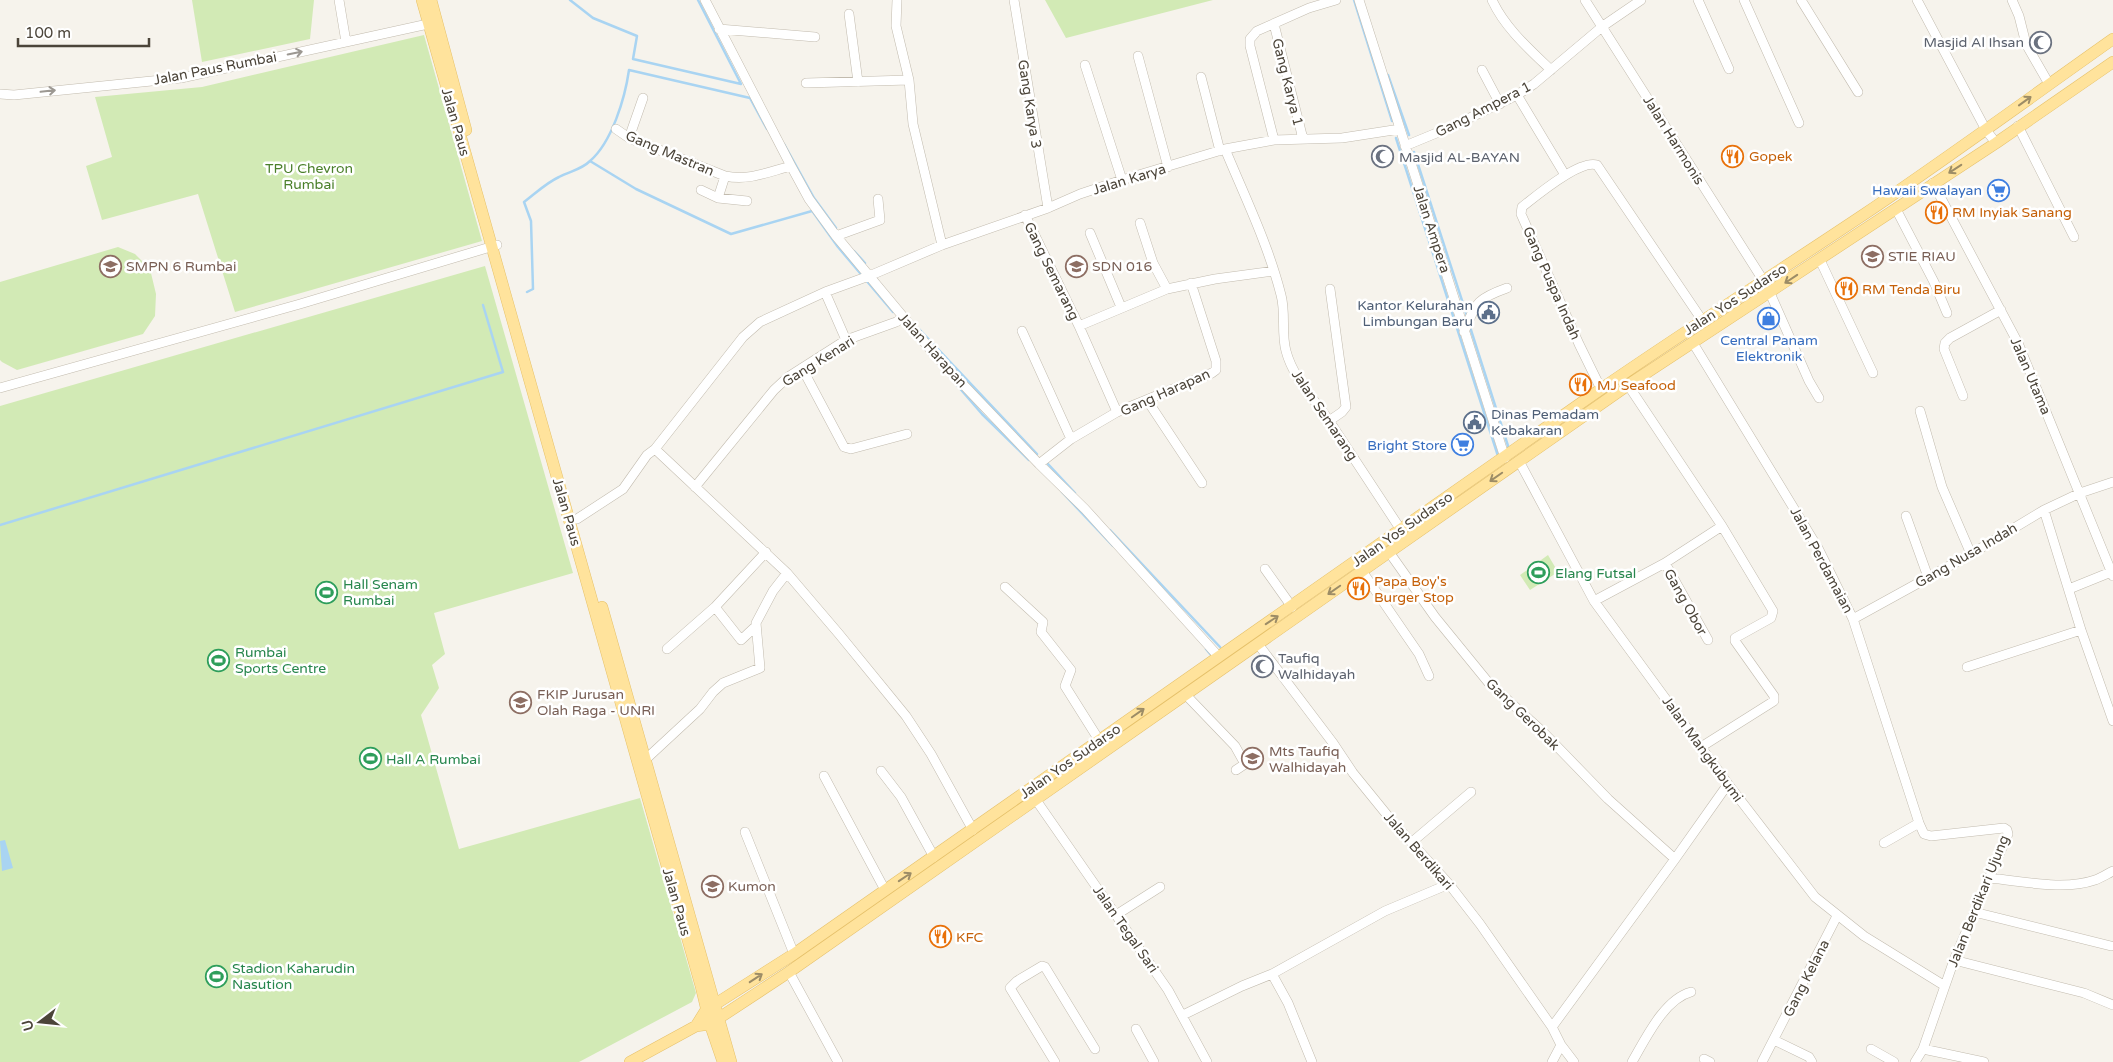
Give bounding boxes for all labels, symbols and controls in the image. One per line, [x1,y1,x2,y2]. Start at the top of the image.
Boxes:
scale bar [18,15,149,47]
text: 100 m [25,24,71,42]
mosque icon: Masjid Al Ihsan [2028,30,2052,54]
place label: Masjid Al Ihsan [1923,34,2024,51]
street label: Gang Karya 1 [1268,36,1307,128]
one-way arrow [287,47,303,57]
street label: Jalan Paus Rumbai [152,48,278,89]
street label: Gang Karya 3 [1014,58,1045,150]
street label: Gang Ampera 1 [1433,78,1534,141]
street label: Jalan Paus [438,86,473,158]
one-way arrow [40,87,56,96]
street label: Jalan Harmonis [1639,93,1708,188]
one-way arrow [2018,96,2031,107]
street label: Gang Mastran [623,127,717,180]
restaurant icon: Gopek [1721,144,1745,168]
mosque icon: Masjid AL-BAYAN [1371,145,1395,169]
place label: Gopek [1749,148,1793,165]
place label: Masjid AL-BAYAN [1399,149,1520,166]
park label: TPU Chevron Rumbai [265,160,353,193]
street label: Jalan Karya [1090,160,1168,199]
one-way arrow [1948,164,1962,174]
supermarket icon: Hawaii Swalayan [1986,178,2010,202]
place label: Hawaii Swalayan [1872,182,1982,199]
street label: Jalan Ampera [1409,183,1454,275]
restaurant icon: RM Inyiak Sanang [1924,200,1948,224]
place label: RM Inyiak Sanang [1952,204,2072,221]
street label: Gang Semarang [1020,219,1083,323]
street label: Gang Puspa Indah [1519,224,1584,342]
school or university icon: STIE RIAU [1860,244,1884,268]
place label: STIE RIAU [1888,248,1956,265]
school or university icon: SMPN 6 Rumbai [98,254,122,278]
school or university icon: SDN 016 [1064,254,1088,278]
place label: SMPN 6 Rumbai [126,258,236,275]
place label: SDN 016 [1092,258,1153,275]
street label: Jalan Yos Sudarso [1681,260,1790,339]
one-way arrow [1784,274,1798,284]
restaurant icon: RM Tenda Biru [1834,277,1858,301]
place label: RM Tenda Biru [1862,281,1961,298]
place label: Kantor Kelurahan Limbungan Baru [1357,297,1473,330]
public building icon: Kantor Kelurahan Limbungan Baru [1477,301,1501,325]
shop icon: Central Panam Elektronik [1757,306,1781,330]
street label: Jalan Harapan [895,309,971,391]
street label: Gang Kenari [779,332,858,390]
place label: Central Panam Elektronik [1720,332,1818,365]
street label: Jalan Utama [2007,335,2054,417]
street label: Gang Harapan [1118,365,1213,420]
street label: Jalan Semarang [1288,367,1361,464]
restaurant icon: MJ Seafood [1569,373,1593,397]
place label: MJ Seafood [1597,377,1676,394]
place label: Dinas Pemadam Kebakaran [1491,406,1599,439]
public building icon: Dinas Pemadam Kebakaran [1463,410,1487,434]
supermarket icon: Bright Store [1451,433,1475,457]
place label: Bright Store [1367,437,1447,454]
one-way arrow [1489,472,1503,482]
street label: Jalan Paus [549,476,584,548]
street label: Jalan Yos Sudarso [1349,488,1456,571]
street label: Jalan Perdamaian [1786,504,1857,616]
street label: Gang Nusa Indah [1912,519,2020,592]
sports icon: Elang Futsal [1527,561,1551,585]
place label: Elang Futsal [1555,565,1636,582]
street label: Gang Obor [1660,566,1711,639]
place label: Papa Boy's Burger Stop [1374,573,1454,606]
place label: Hall Senam Rumbai [343,576,418,609]
restaurant icon: Papa Boy's Burger Stop [1346,577,1370,601]
sports icon: Hall Senam Rumbai [315,580,339,604]
one-way arrow [1328,585,1342,595]
one-way arrow [1264,615,1278,625]
place label: Rumbai Sports Centre [235,644,326,677]
sports icon: Rumbai Sports Centre [207,648,231,672]
place label: Taufiq Walhidayah [1278,650,1355,683]
mosque icon: Taufiq Walhidayah [1250,654,1274,678]
street label: Gang Gerobak [1482,675,1563,754]
place label: FKIP Jurusan Olah Raga - UNRI [537,686,655,719]
school or university icon: FKIP Jurusan Olah Raga - UNRI [509,690,533,714]
street label: Jalan Mangkubumi [1659,693,1747,805]
one-way arrow [1131,708,1145,718]
street label: Jalan Yos Sudarso [1017,720,1124,803]
place label: Mts Taufiq Walhidayah [1269,743,1346,776]
sports icon: Hall A Rumbai [358,747,382,771]
school or university icon: Mts Taufiq Walhidayah [1241,747,1265,771]
place label: Hall A Rumbai [386,751,481,768]
street label: Jalan Berdikari [1380,809,1457,894]
street label: Jalan Berdikari Ujung [1944,833,2013,970]
street label: Jalan Paus [659,866,694,938]
one-way arrow [898,872,912,882]
school or university icon: Kumon [700,874,724,898]
place label: Kumon [728,878,776,895]
street label: Jalan Tegal Sari [1089,882,1162,976]
restaurant icon: KFC [928,925,952,949]
place label: KFC [956,929,984,946]
street label: Gang Kelana [1780,937,1833,1020]
place label: Stadion Kaharudin Nasution [232,960,355,993]
sports icon: Stadion Kaharudin Nasution [204,964,228,988]
one-way arrow [749,973,763,983]
north arrow [15,997,65,1047]
text: U [18,1018,38,1033]

